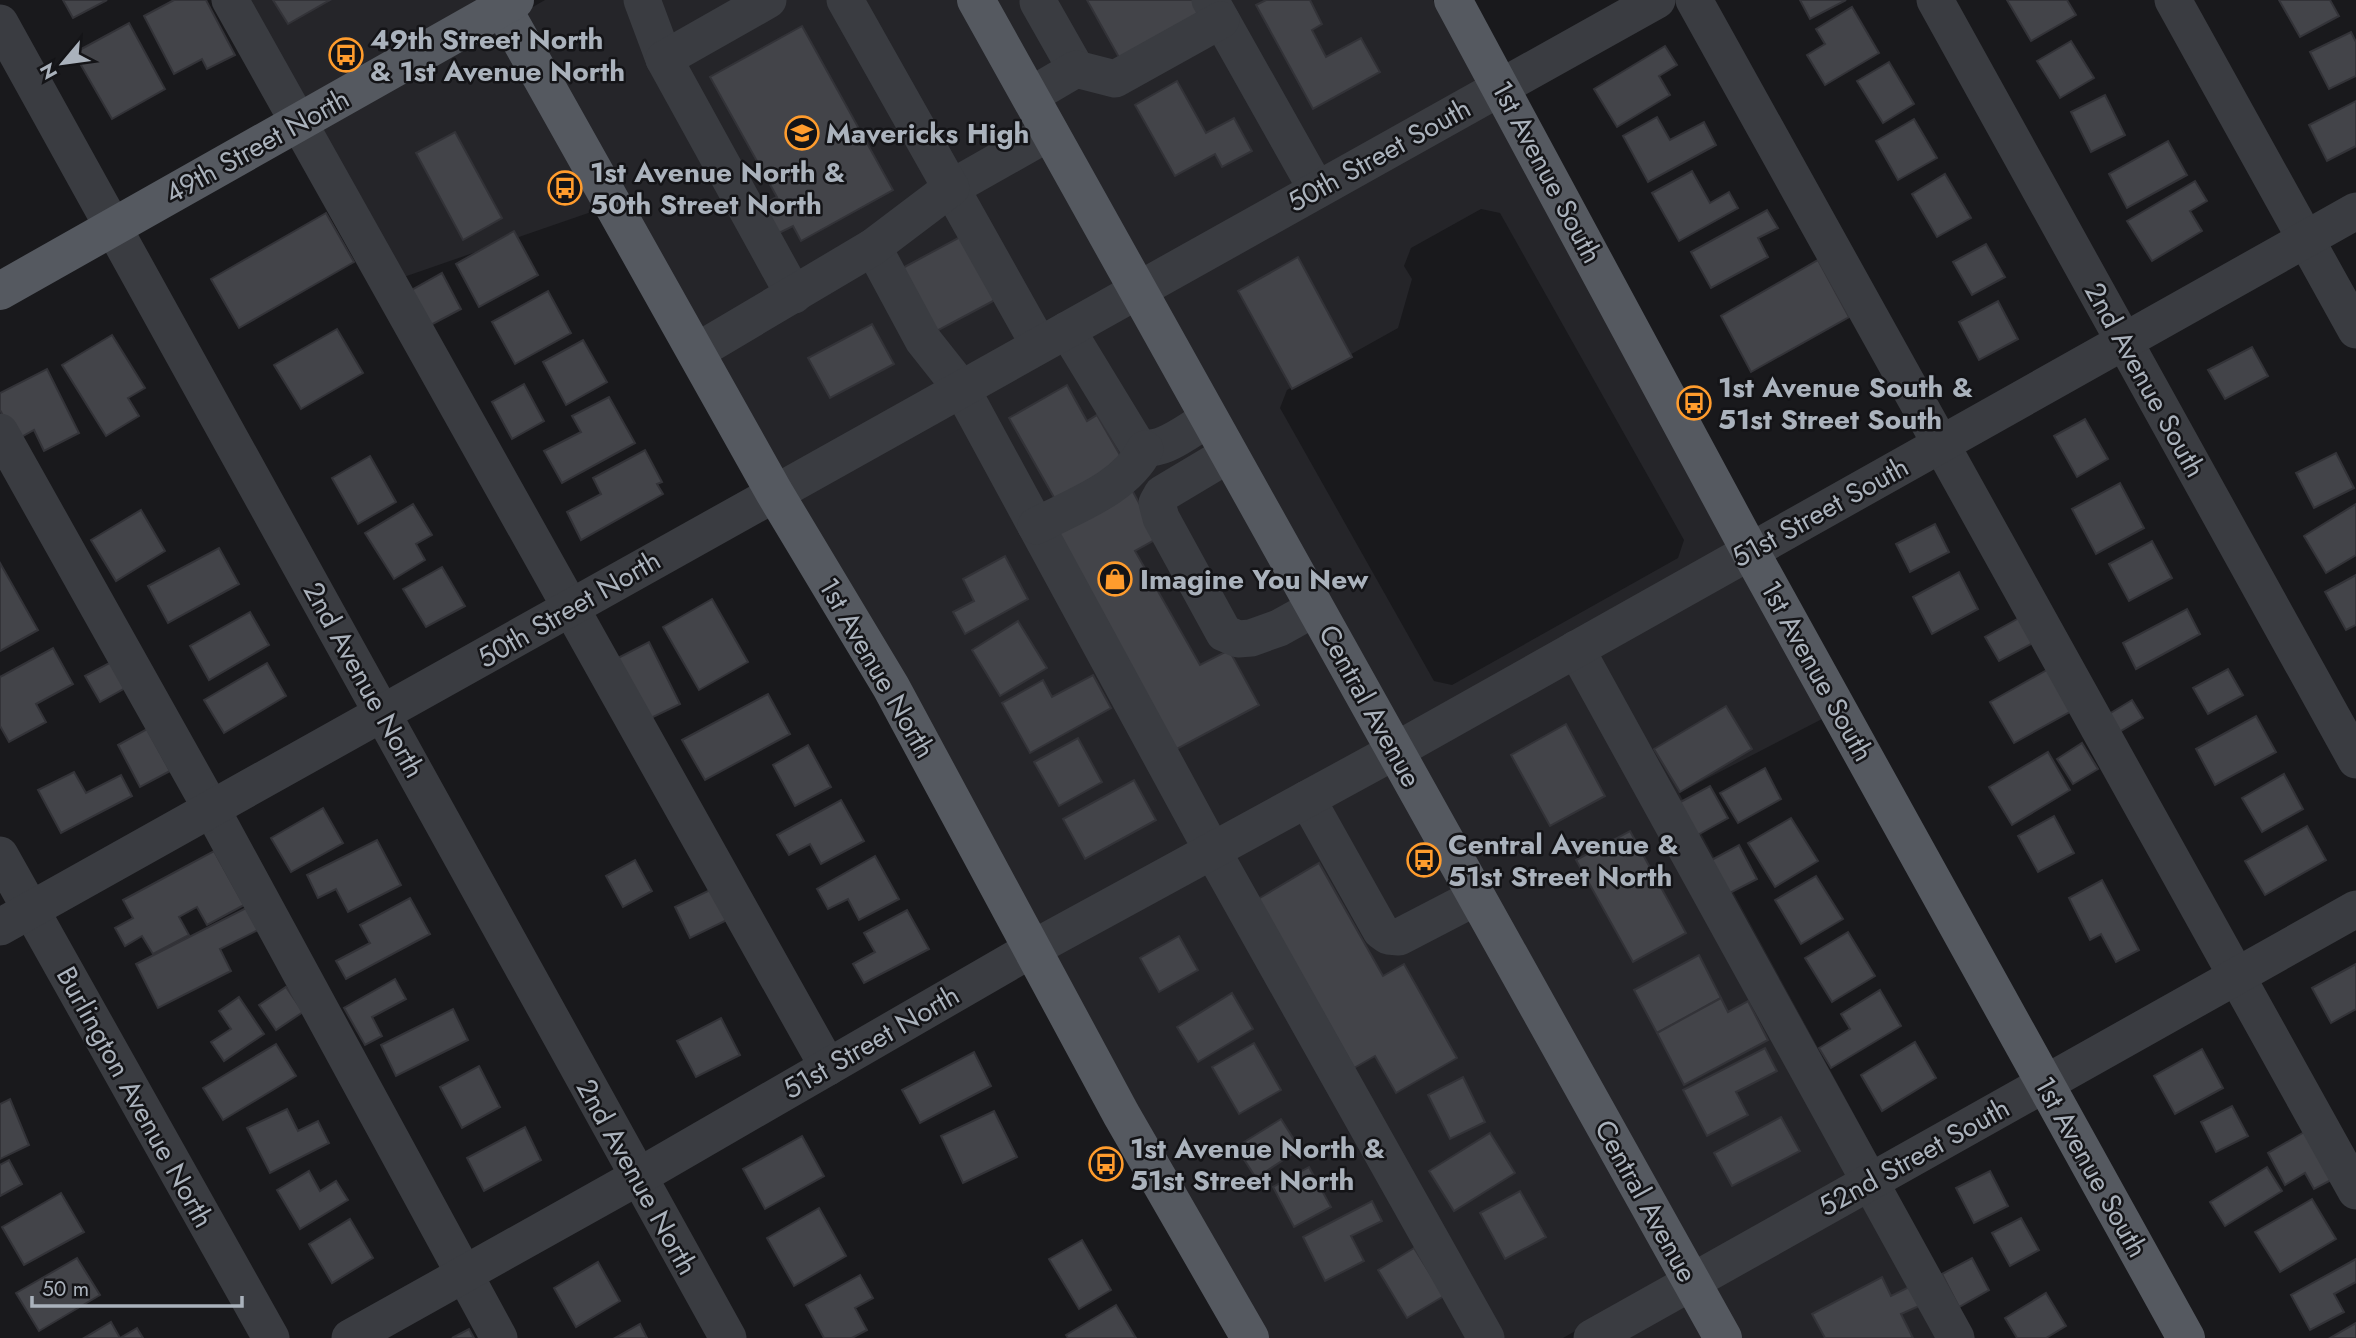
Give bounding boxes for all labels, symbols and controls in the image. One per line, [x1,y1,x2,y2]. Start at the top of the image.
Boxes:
place label: 49th Street North & 1st Avenue North [370,19,625,92]
north arrow [28,28,98,98]
bus stop icon: 49th Street North & 1st Avenue North [327,36,365,74]
text: N [33,58,64,84]
street label: 1st Avenue South [1482,73,1612,271]
street label: 49th Street North [157,78,357,214]
street label: 50th Street South [1280,88,1478,222]
place label: Mavericks High [826,113,1029,154]
school or university icon: Mavericks High [783,114,821,152]
place label: 1st Avenue North & 50th Street North [590,152,845,225]
bus stop icon: 1st Avenue North & 50th Street North [546,169,584,207]
street label: 2nd Avenue South [2074,275,2216,485]
place label: 1st Avenue South & 51st Street South [1718,367,1973,440]
bus stop icon: 1st Avenue South & 51st Street South [1675,384,1713,422]
street label: 51st Street South [1724,446,1916,578]
street label: 50th Street North [470,540,668,678]
place label: Imagine You New [1140,559,1369,600]
shop icon: Imagine You New [1096,560,1134,598]
street label: 1st Avenue North [809,570,945,766]
street label: 1st Avenue South [1750,573,1884,769]
street label: 2nd Avenue North [293,574,435,786]
street label: Central Avenue [1308,617,1432,795]
place label: Central Avenue & 51st Street North [1448,824,1679,897]
bus stop icon: Central Avenue & 51st Street North [1405,841,1443,879]
street label: Burlington Avenue North [46,959,224,1235]
street label: 51st Street North [775,975,967,1109]
street label: 1st Avenue South [2024,1069,2158,1265]
street label: 2nd Avenue North [566,1071,708,1283]
street label: 52nd Street South [1811,1087,2017,1227]
street label: Central Avenue [1584,1112,1708,1290]
place label: 1st Avenue North & 51st Street North [1130,1128,1385,1201]
bus stop icon: 1st Avenue North & 51st Street North [1087,1145,1125,1183]
scale bar [32,1264,242,1308]
text: 50 m [42,1274,89,1304]

